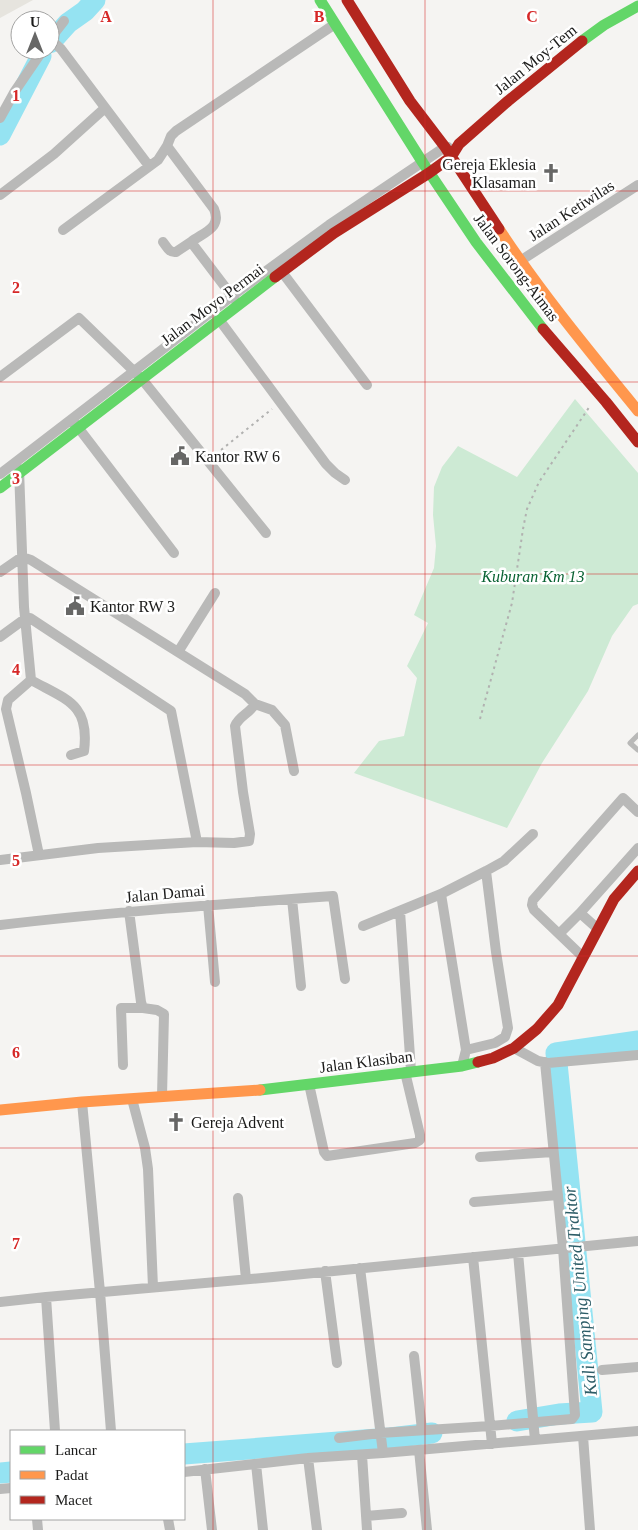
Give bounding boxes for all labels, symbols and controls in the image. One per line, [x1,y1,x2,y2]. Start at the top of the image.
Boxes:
text: A [100,8,112,25]
text: B [314,8,325,25]
text: C [526,8,538,25]
north arrow [10,10,60,60]
text: U [30,15,40,30]
street label: Jalan Moy-Tem [491,21,581,98]
text: 1 [12,87,20,104]
place label: Gereja Eklesia Klasaman [442,156,536,191]
church icon: Gereja Eklesia Klasaman [540,162,562,184]
street label: Jalan Ketiwilas [525,177,617,244]
street label: Jalan Sorong-Aimas [470,210,563,325]
street label: Jalan Moyo Permai [158,260,268,349]
text: 2 [12,279,20,296]
public building icon: Kantor RW 6 [169,445,191,467]
place label: Kantor RW 6 [195,448,280,465]
text: 3 [12,470,20,487]
park label: Kuburan Km 13 [480,568,585,585]
public building icon: Kantor RW 3 [64,595,86,617]
place label: Kantor RW 3 [90,598,175,615]
text: 4 [12,661,20,678]
text: 5 [12,852,20,869]
street label: Jalan Damai [125,882,206,905]
text: 6 [12,1044,20,1061]
street label: Jalan Klasiban [318,1047,414,1076]
church icon: Gereja Advent [165,1111,187,1133]
place label: Gereja Advent [191,1114,284,1132]
water label: Kali Samping United Traktor [559,1184,601,1398]
text: 7 [12,1235,20,1252]
legend [10,1430,185,1520]
text: Lancar [55,1442,97,1458]
text: Padat [55,1467,89,1483]
text: Macet [55,1492,93,1508]

